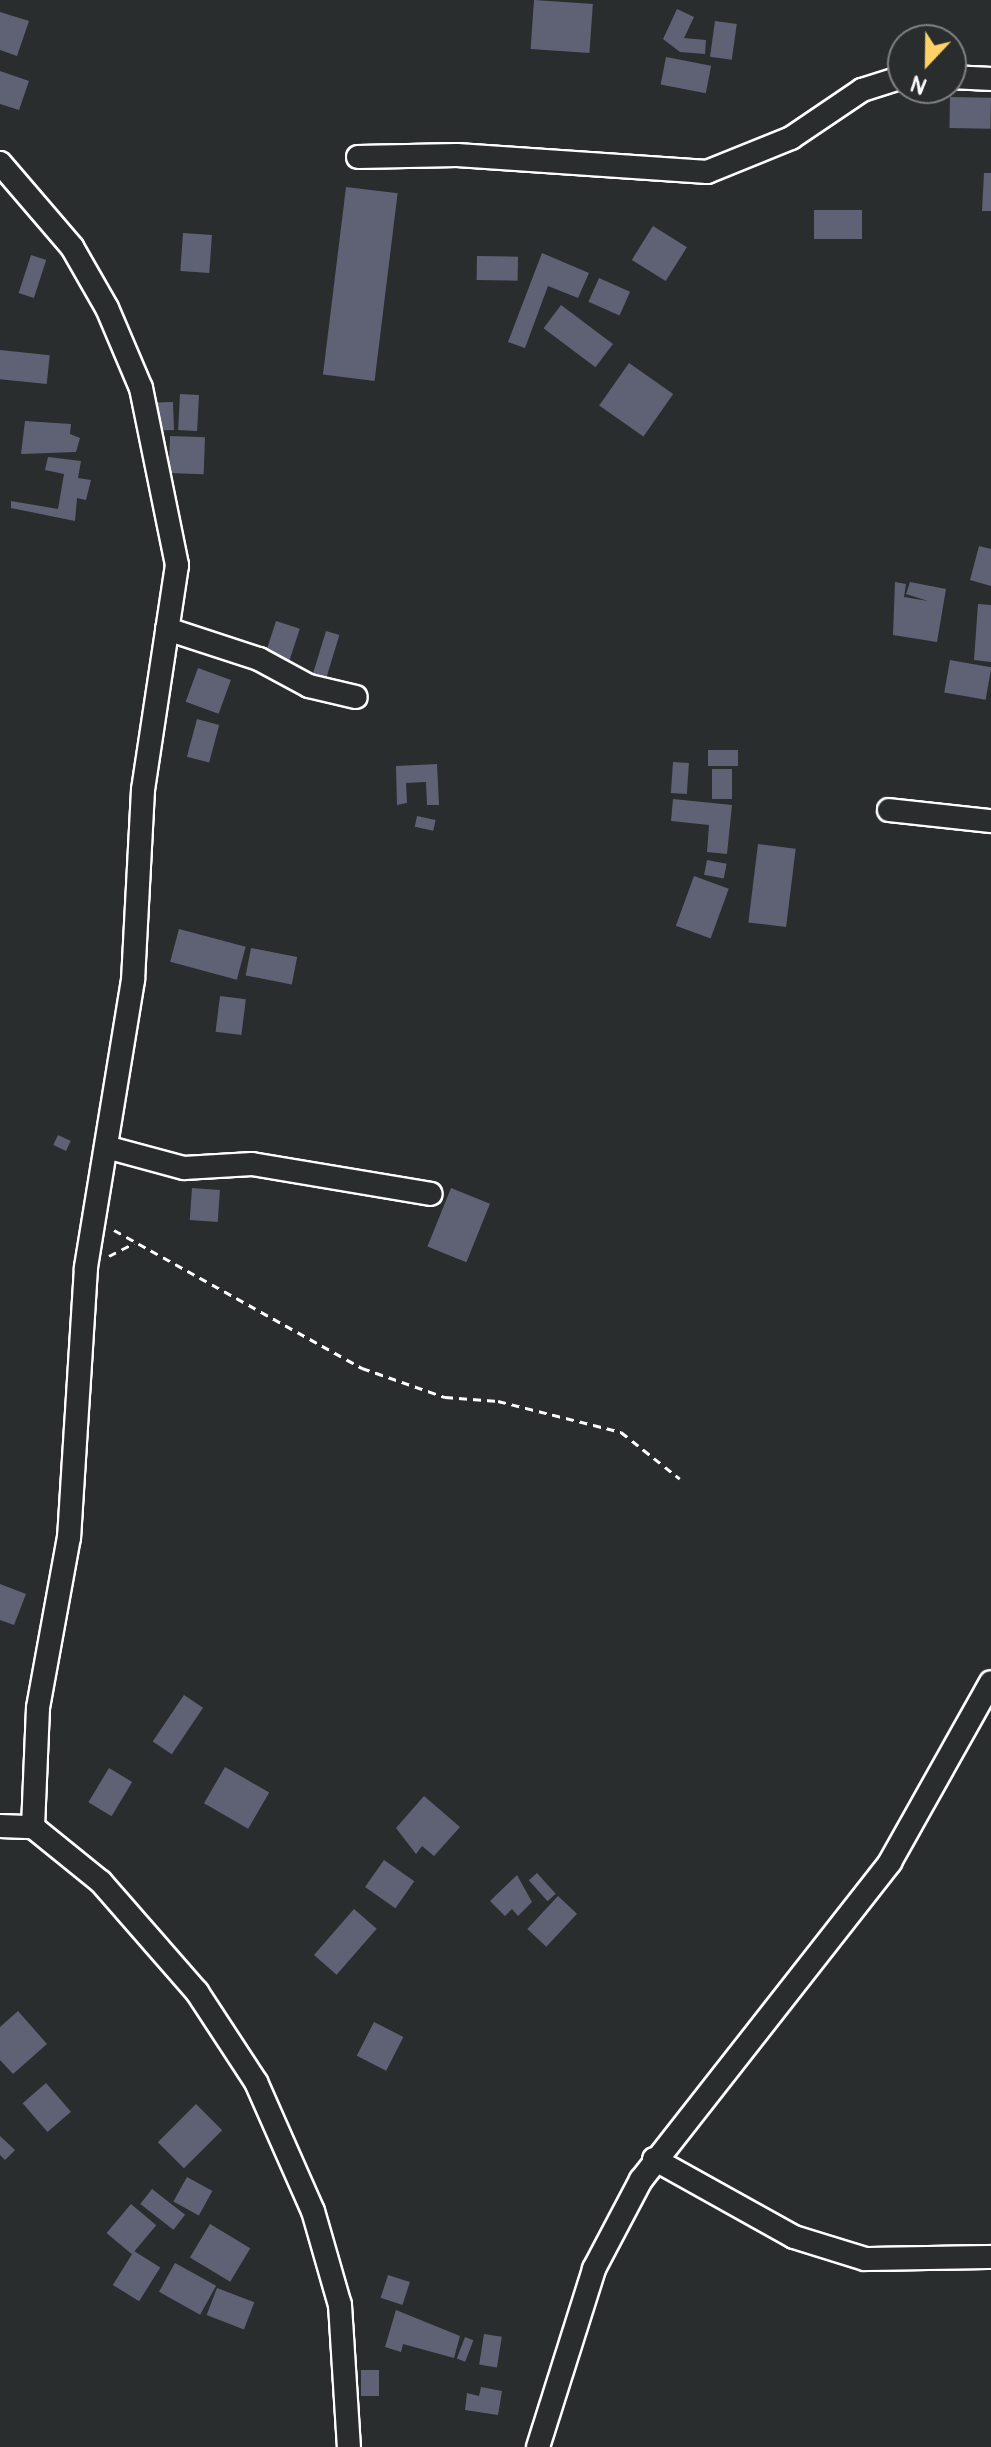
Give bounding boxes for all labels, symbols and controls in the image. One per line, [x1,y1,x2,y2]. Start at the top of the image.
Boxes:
north arrow [887,24,967,104]
text: N [907,69,931,100]

